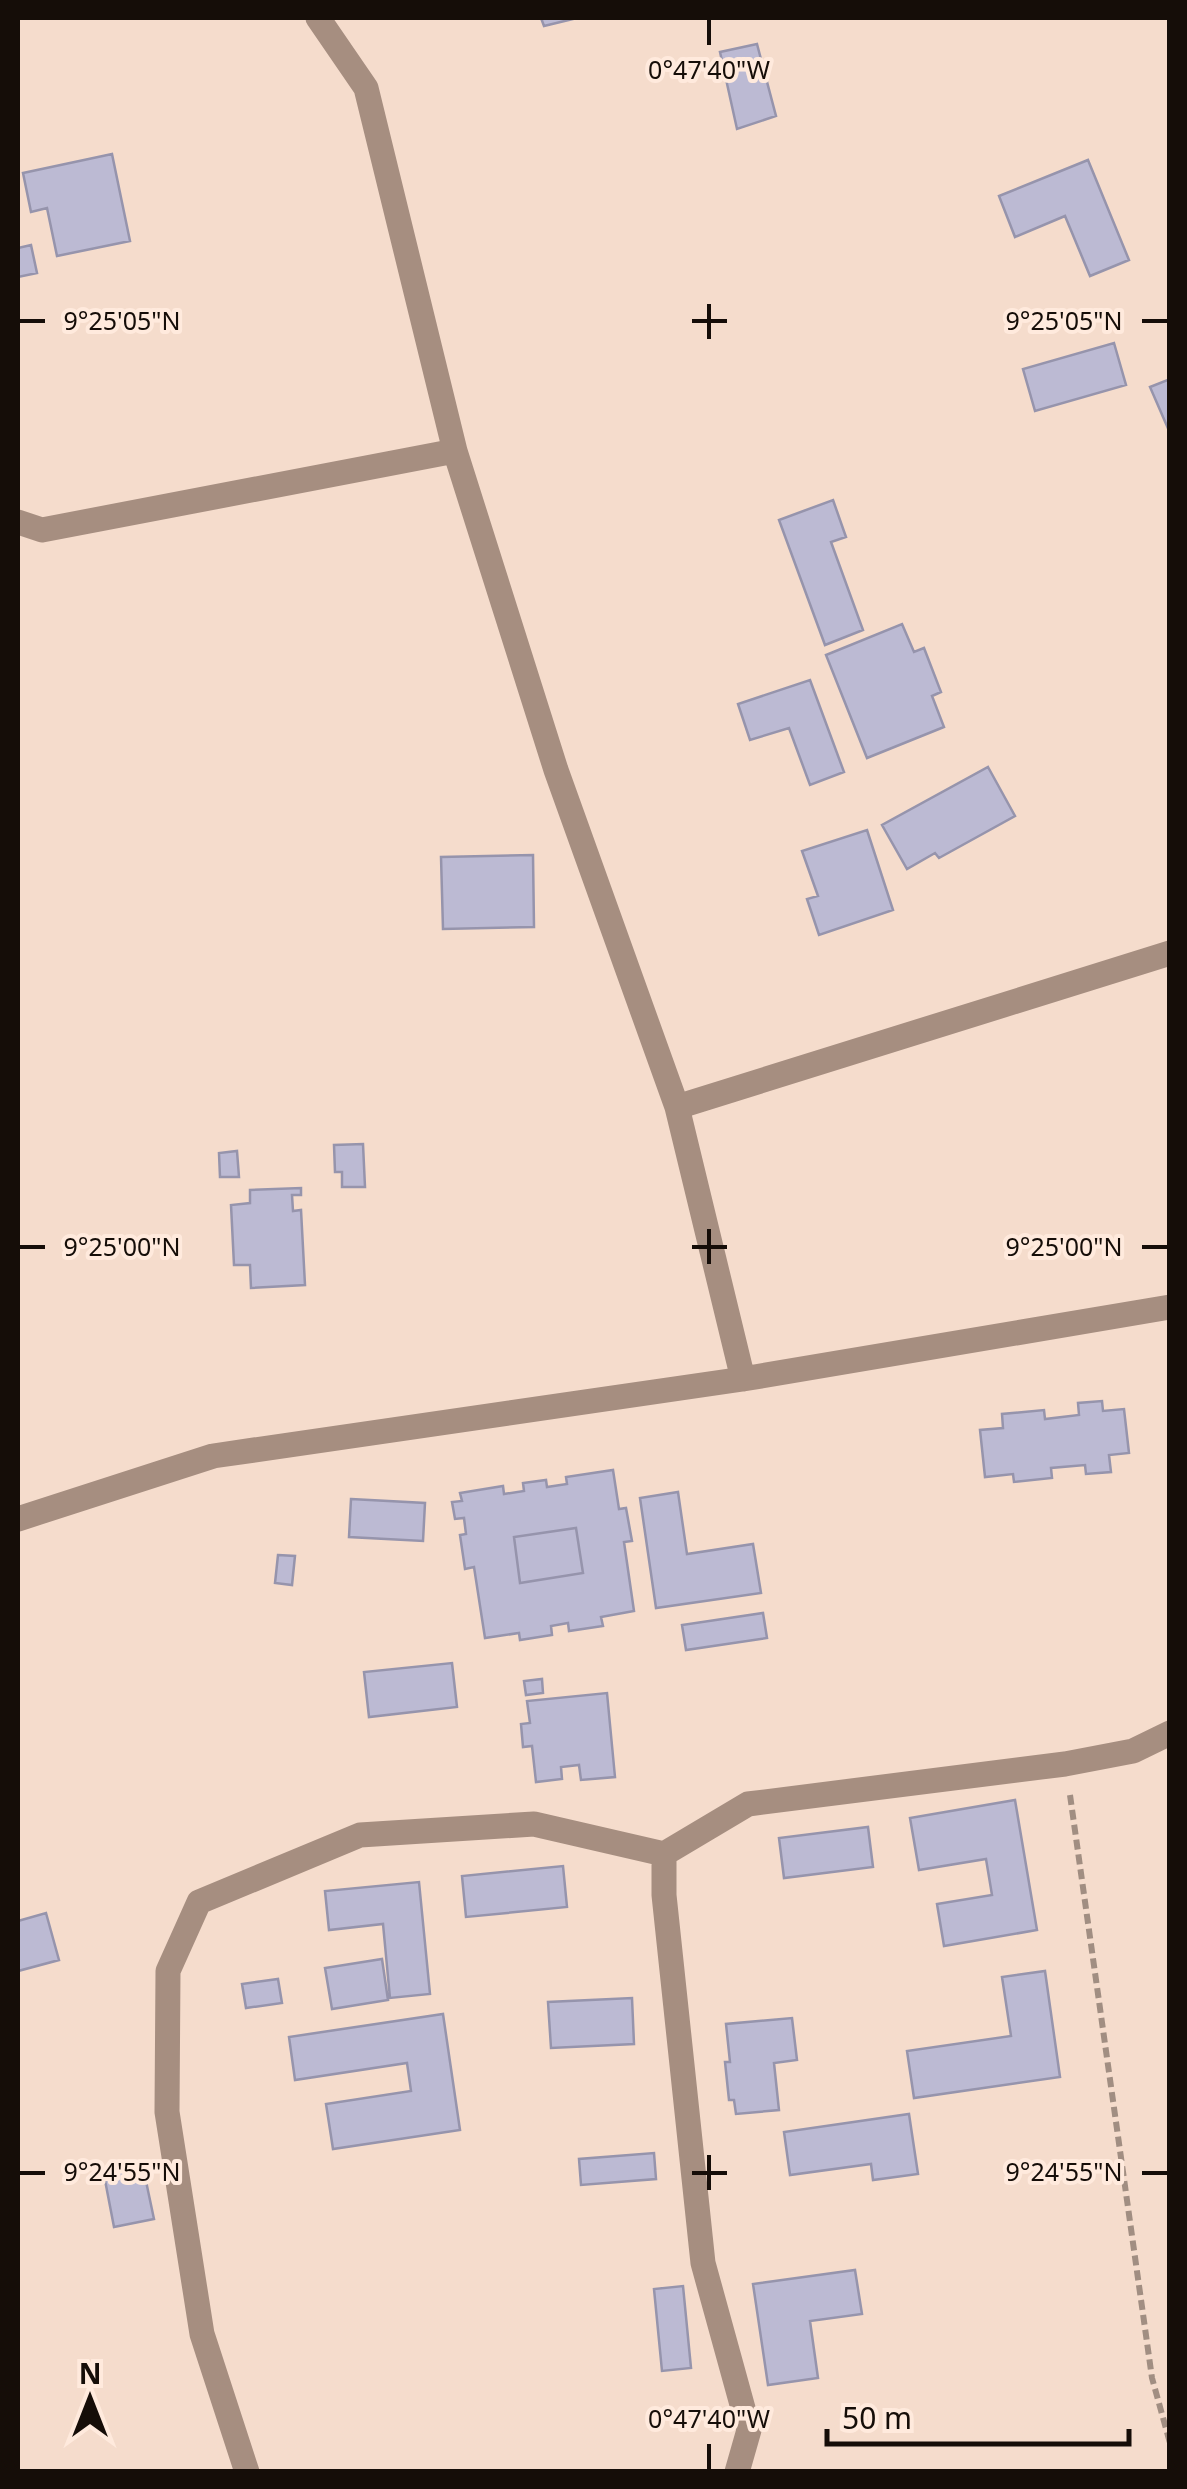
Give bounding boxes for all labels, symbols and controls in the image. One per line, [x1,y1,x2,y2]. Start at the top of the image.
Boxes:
text: 0°47'40"W [648,52,770,86]
text: 9°25'05"N [63,303,181,337]
text: 9°25'05"N [1005,303,1123,337]
text: 9°25'00"N [63,1229,181,1263]
text: 9°25'00"N [1005,1229,1123,1263]
text: 9°24'55"N [63,2154,181,2188]
text: 9°24'55"N [1005,2154,1123,2188]
north arrow [40,2349,140,2449]
text: N [79,2354,101,2392]
scale bar [827,2384,1130,2446]
text: 50 m [842,2397,912,2438]
text: 0°47'40"W [648,2401,770,2435]

